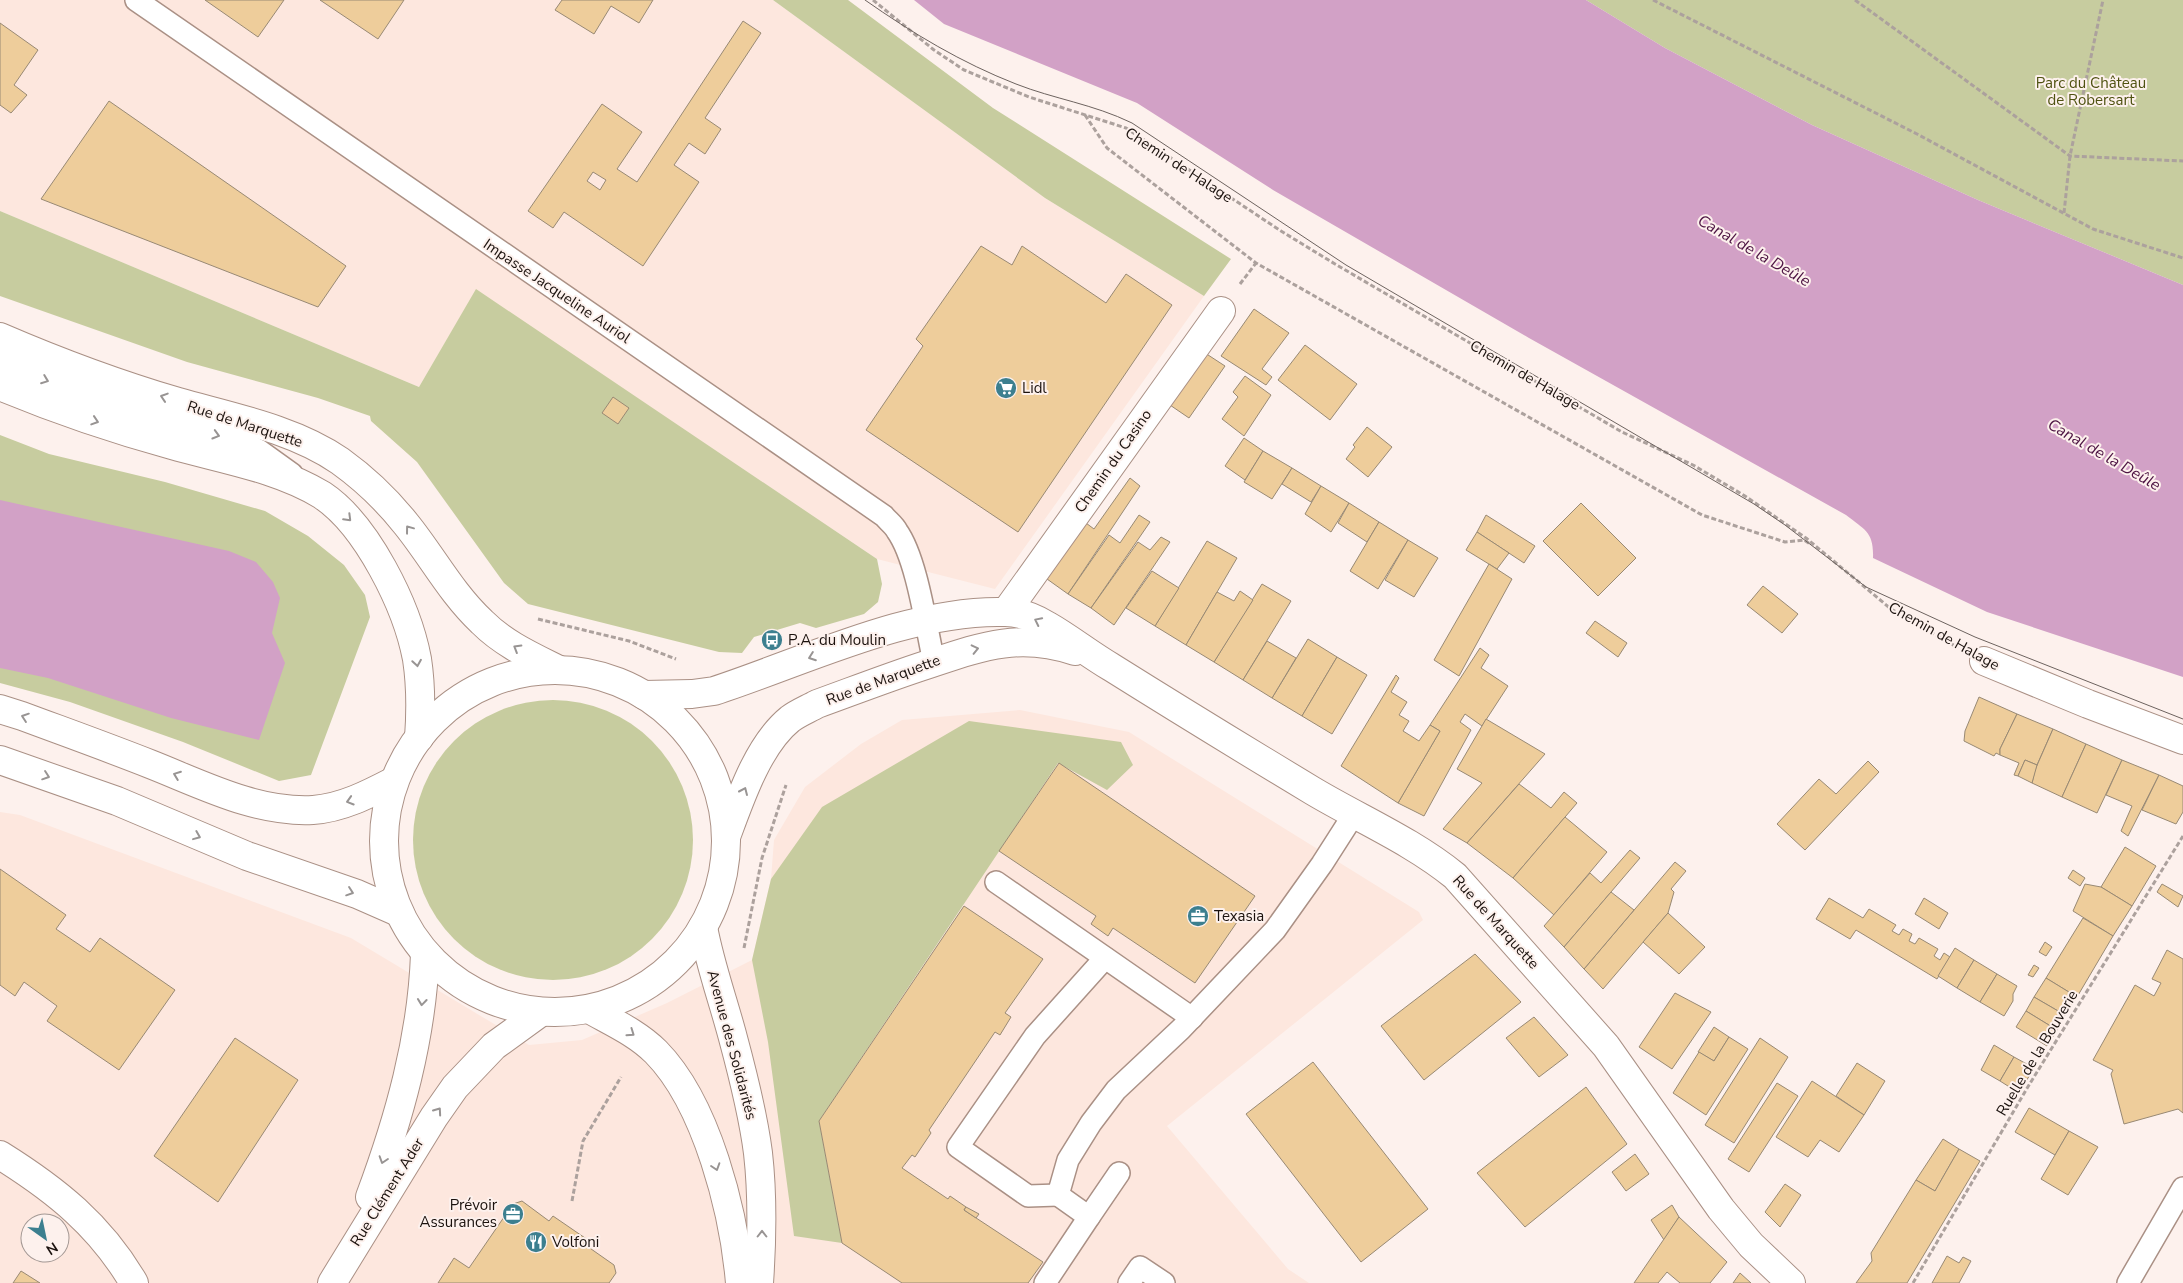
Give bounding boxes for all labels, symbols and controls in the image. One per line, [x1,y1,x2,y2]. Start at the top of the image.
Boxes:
park label: Parc du Château de Robersart [2036,73,2146,110]
street label: Chemin de Halage [1121,123,1237,207]
water label: Canal de la Deûle [1693,210,1815,293]
street label: Impasse Jacqueline Auriol [479,234,635,348]
street label: Chemin de Halage [1466,335,1584,415]
one-way arrow [40,373,49,384]
supermarket icon: Lidl [994,376,1018,400]
place label: Lidl [1022,378,1047,398]
one-way arrow [160,393,168,403]
street label: Rue de Marquette [185,396,305,452]
street label: Chemin du Casino [1070,405,1156,517]
water label: Canal de la Deûle [2043,414,2165,497]
one-way arrow [90,415,99,425]
one-way arrow [212,429,220,439]
one-way arrow [343,512,352,521]
one-way arrow [406,525,415,534]
street label: Chemin de Halage [1885,597,2003,675]
one-way arrow [1034,617,1043,627]
bus stop icon: P.A. du Moulin [760,628,784,652]
place label: P.A. du Moulin [788,630,886,650]
one-way arrow [970,644,979,655]
one-way arrow [513,645,522,655]
street label: Rue de Marquette [823,650,943,710]
one-way arrow [808,651,817,661]
one-way arrow [412,659,422,668]
one-way arrow [21,713,30,723]
one-way arrow [41,770,50,780]
one-way arrow [173,770,182,781]
one-way arrow [737,787,748,796]
one-way arrow [347,796,355,806]
one-way arrow [192,829,201,840]
street label: Rue de Marquette [1448,871,1544,973]
one-way arrow [345,886,353,896]
office icon: Texasia [1186,904,1210,928]
place label: Texasia [1214,906,1264,926]
street label: Avenue des Solidarités [702,968,762,1122]
street label: Ruelle de la Bouverie [1992,986,2082,1120]
one-way arrow [417,999,428,1007]
one-way arrow [625,1027,635,1036]
one-way arrow [432,1107,441,1117]
street label: Rue Clément Ader [346,1134,429,1250]
one-way arrow [379,1155,389,1164]
one-way arrow [710,1163,720,1171]
place label: Prévoir Assurances [420,1195,498,1232]
office icon: Prévoir Assurances [501,1202,525,1226]
north arrow [20,1213,70,1263]
restaurant icon: Volfoni [524,1230,548,1254]
one-way arrow [757,1230,767,1238]
place label: Volfoni [551,1232,599,1252]
text: N [42,1238,61,1259]

